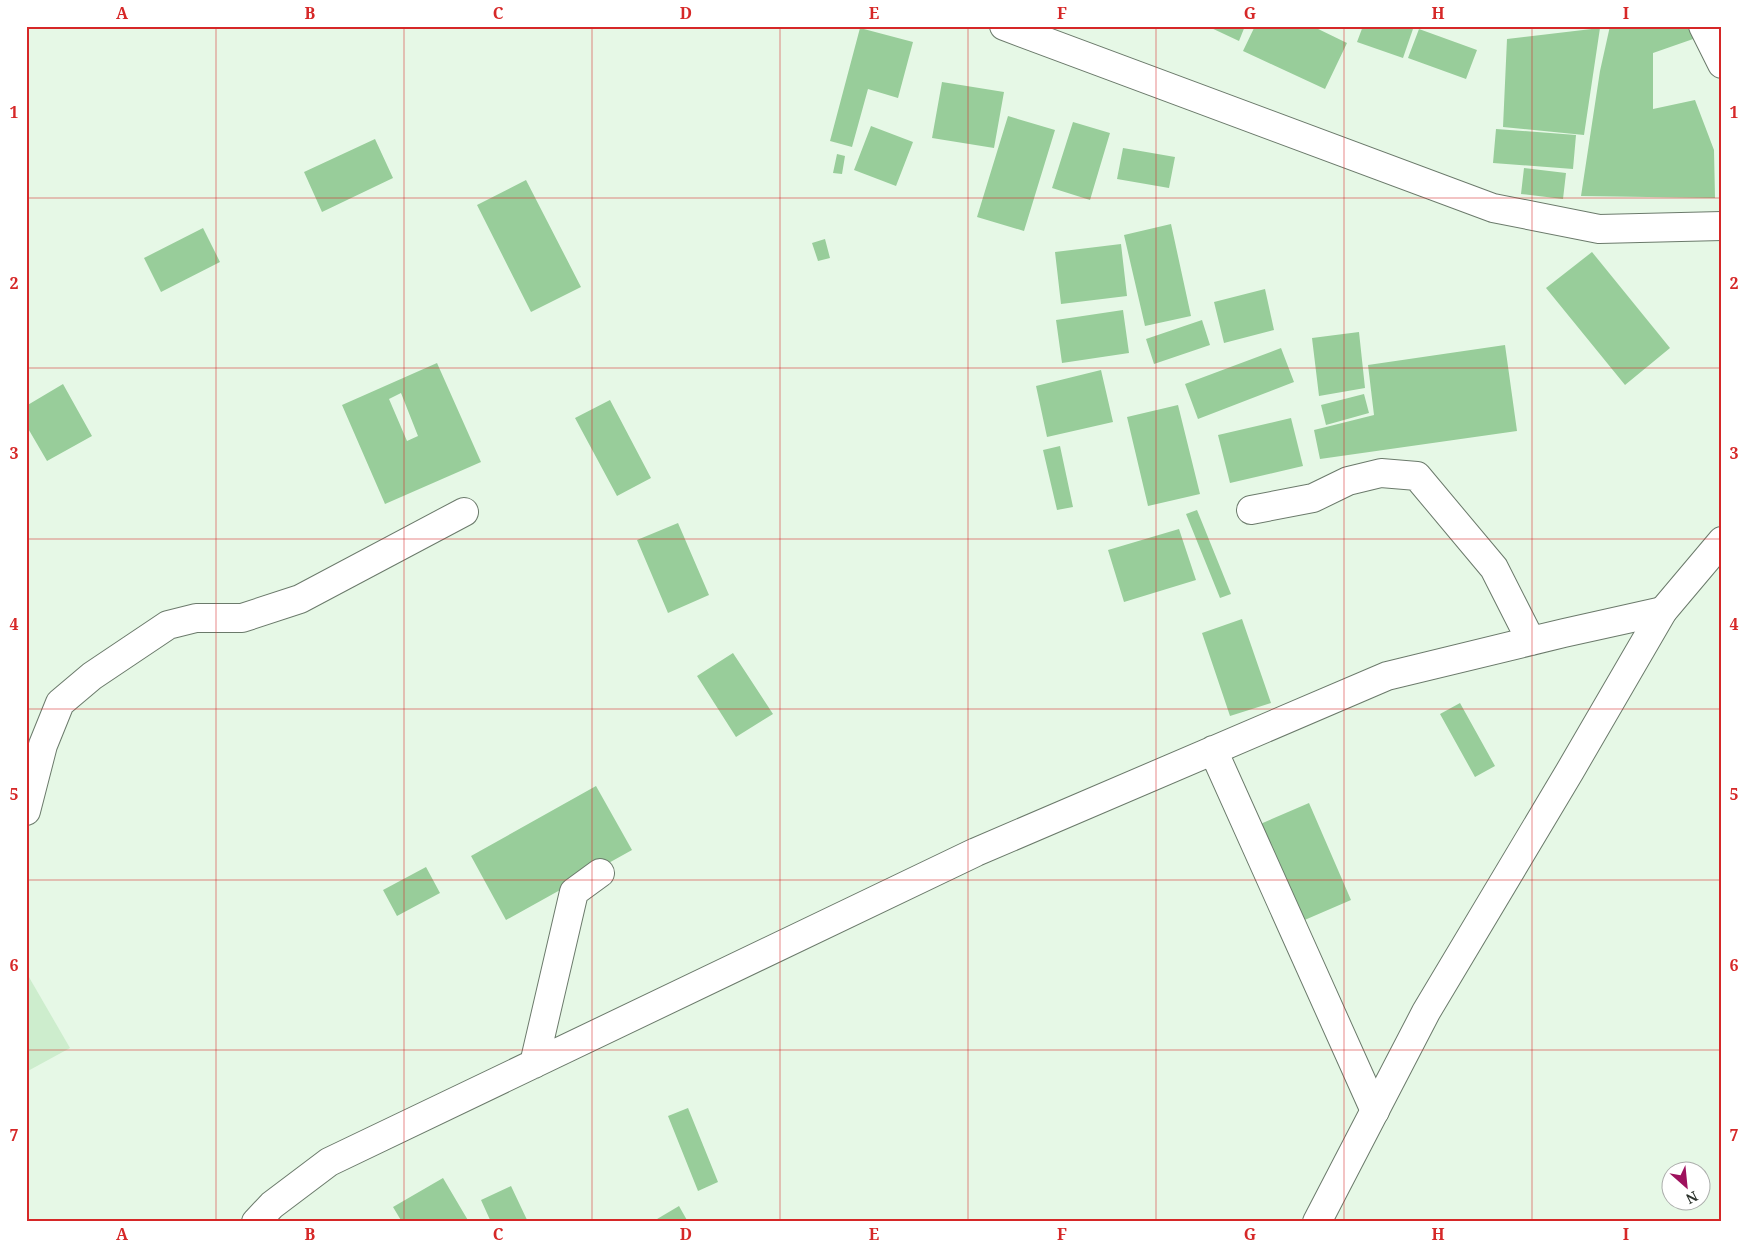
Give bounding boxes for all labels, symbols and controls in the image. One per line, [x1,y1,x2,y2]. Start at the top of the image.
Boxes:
text: A [116,2,129,24]
text: B [305,2,316,24]
text: C [493,2,504,24]
text: D [680,2,692,24]
text: E [869,2,879,24]
text: F [1057,2,1067,24]
text: G [1244,2,1256,24]
text: H [1431,2,1445,24]
text: I [1623,2,1629,24]
text: 1 [9,101,19,123]
text: 1 [1729,101,1739,123]
text: 2 [9,272,19,294]
text: 2 [1729,272,1739,294]
text: 3 [9,442,19,464]
text: 3 [1729,442,1739,464]
text: 4 [9,613,19,635]
text: 4 [1729,613,1739,635]
text: 5 [9,783,19,805]
text: 5 [1729,783,1739,805]
text: 6 [9,954,19,976]
text: 6 [1729,954,1739,976]
text: 7 [9,1124,19,1146]
text: 7 [1729,1124,1739,1146]
north arrow [1660,1160,1710,1210]
text: N [1683,1187,1701,1209]
text: A [116,1223,129,1245]
text: B [305,1223,316,1245]
text: C [493,1223,504,1245]
text: D [680,1223,692,1245]
text: E [869,1223,879,1245]
text: F [1057,1223,1067,1245]
text: G [1244,1223,1256,1245]
text: H [1431,1223,1445,1245]
text: I [1623,1223,1629,1245]

